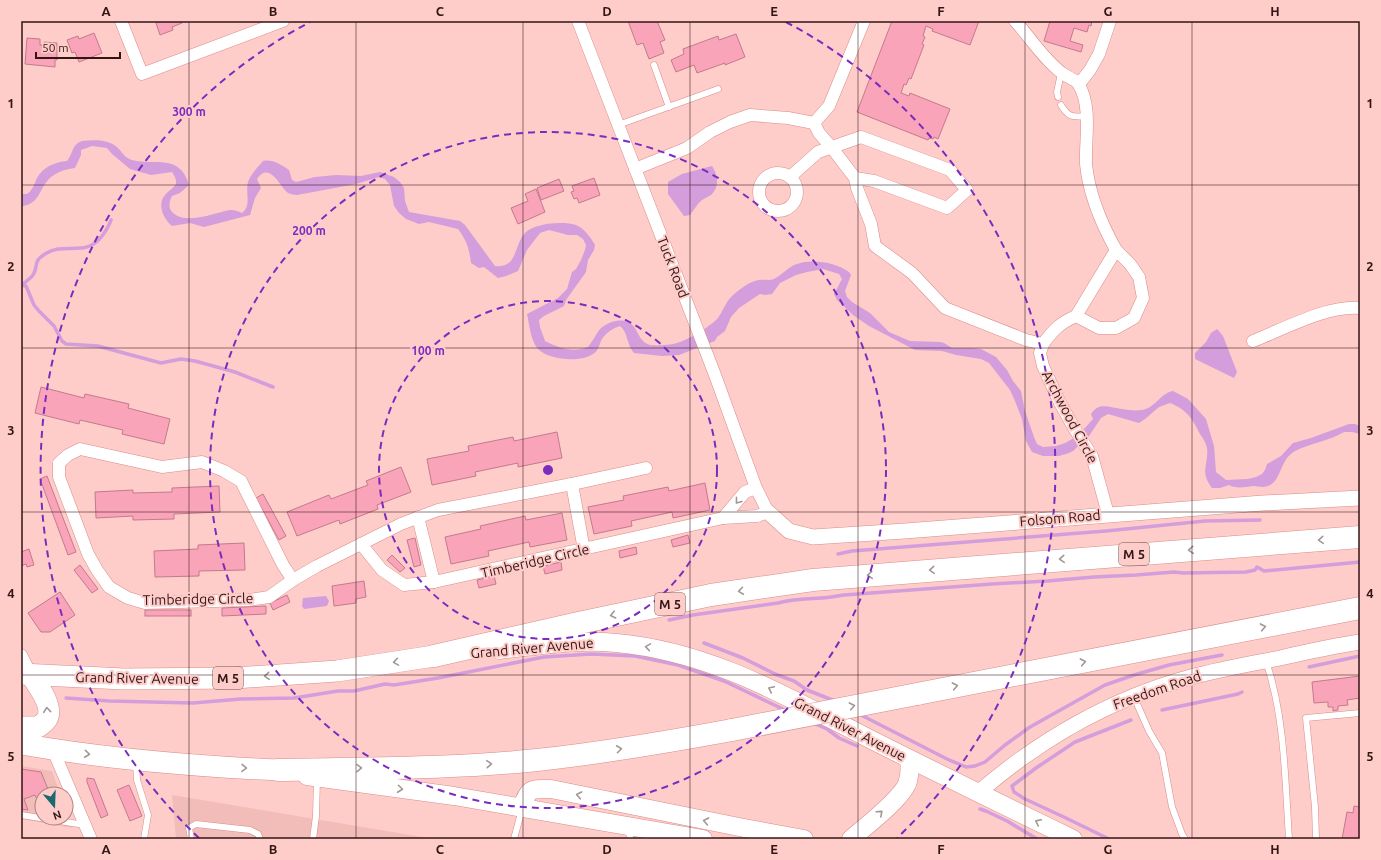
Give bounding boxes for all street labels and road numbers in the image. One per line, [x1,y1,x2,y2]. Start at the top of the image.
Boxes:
street label: Tuck Road [654,234,692,300]
street label: Archwood Circle [1039,368,1101,466]
street label: Folsom Road [1019,506,1101,530]
street label: Timberidge Circle [479,541,591,581]
road number: M 5 [1119,543,1149,565]
street label: Timberidge Circle [143,590,253,608]
road number: M 5 [655,593,685,615]
street label: Grand River Avenue [470,635,594,661]
road number: M 5 [213,667,243,689]
street label: Freedom Road [1111,667,1203,713]
street label: Grand River Avenue [75,669,199,687]
street label: Grand River Avenue [791,694,909,764]

